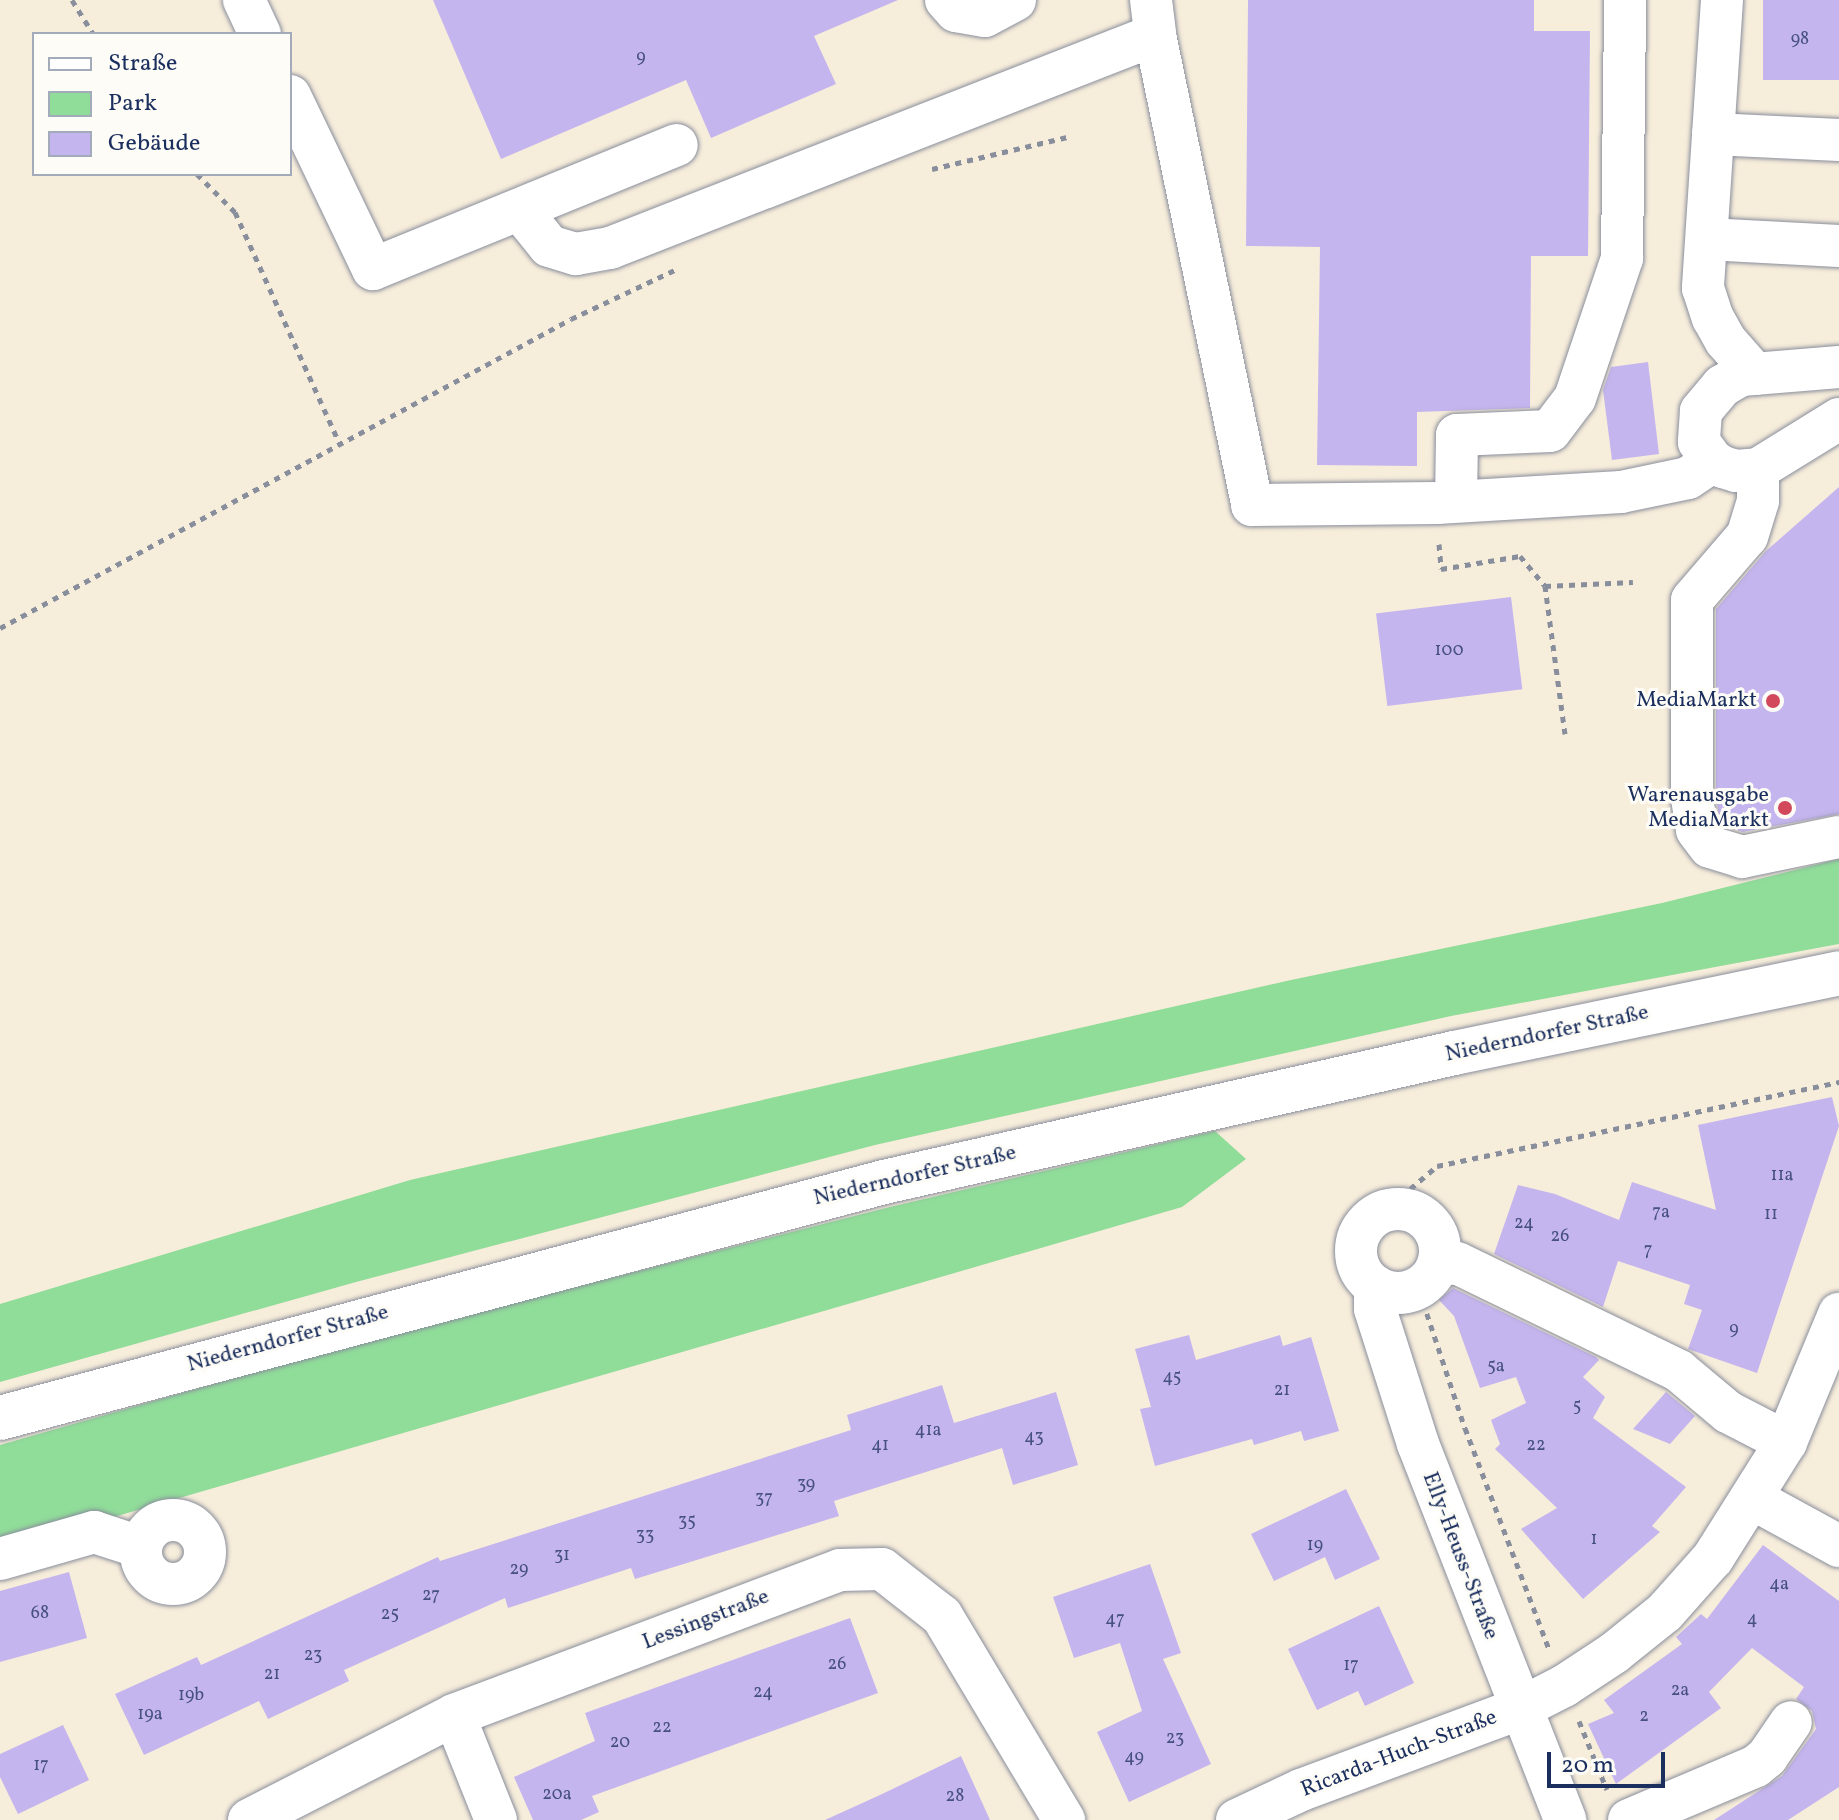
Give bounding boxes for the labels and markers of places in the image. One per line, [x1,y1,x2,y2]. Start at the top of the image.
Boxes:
place label: MediaMarkt [1636,688,1757,714]
marker: MediaMarkt [1764,692,1782,710]
place label: Warenausgabe MediaMarkt [1627,782,1769,834]
marker: Warenausgabe MediaMarkt [1776,799,1794,817]

